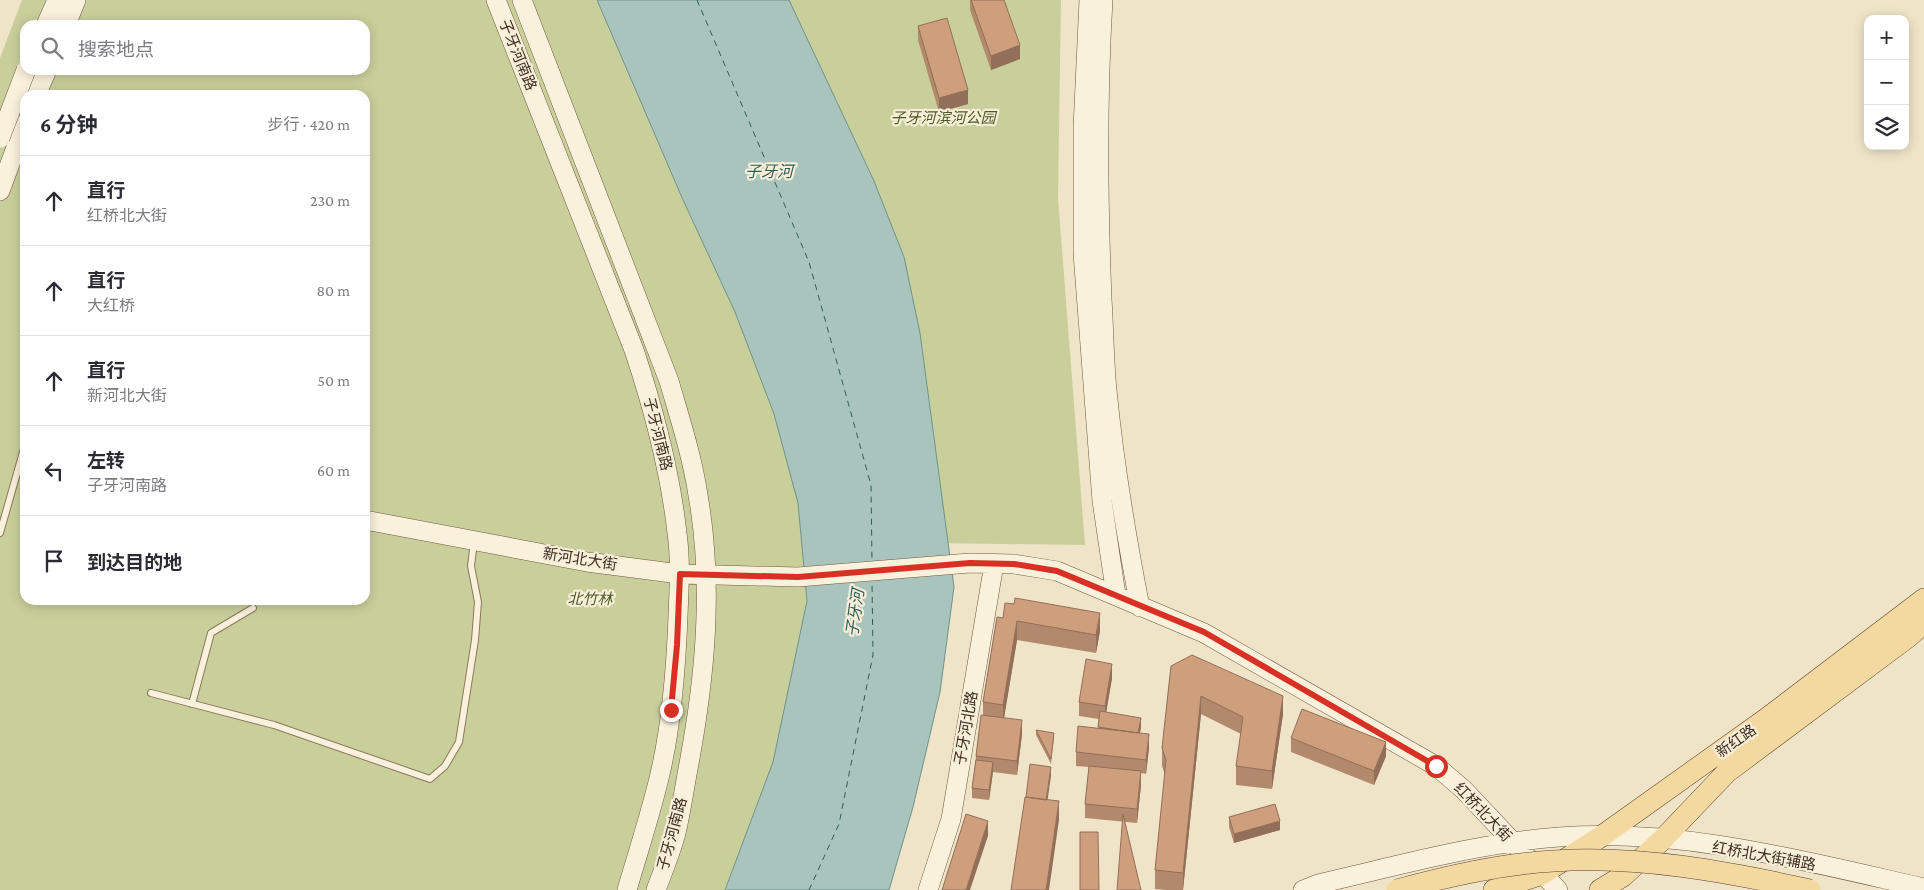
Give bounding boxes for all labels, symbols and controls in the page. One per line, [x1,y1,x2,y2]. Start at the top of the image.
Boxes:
map controls [1864,15,1909,150]
button: + [1864,15,1909,60]
street label: 子牙河南路 [497,17,539,93]
search box [20,20,370,75]
icon: search [38,34,66,62]
text: 搜索地点 [78,39,154,60]
button: − [1864,60,1909,105]
button: layers [1864,105,1909,150]
park label: 子牙河滨河公园 [890,110,997,126]
text: 6 分钟 [40,113,98,137]
text: 步行 · 420 m [268,116,350,133]
water label: 子牙河 [745,163,796,180]
text: 直行 [87,180,125,201]
icon: ahead [40,187,68,215]
text: 230 m [310,192,350,209]
text: 红桥北大街 [87,207,167,224]
text: 直行 [87,270,125,291]
icon: ahead [40,277,68,305]
text: 80 m [316,282,350,299]
text: 大红桥 [87,297,135,314]
text: 直行 [87,360,125,381]
icon: ahead [40,367,68,395]
text: 50 m [318,372,350,389]
text: 新河北大街 [87,387,167,404]
street label: 子牙河南路 [641,396,675,472]
text: 左转 [87,450,125,471]
icon: left [40,457,68,485]
text: 60 m [317,462,350,479]
text: 子牙河南路 [87,477,167,494]
street label: 新河北大街 [542,544,618,573]
icon: arrive [40,547,68,575]
text: 到达目的地 [87,552,182,573]
water label: 子牙河 [843,585,867,638]
park label: 北竹林 [567,591,614,607]
street label: 子牙河北路 [951,689,980,766]
route end [660,699,683,722]
street label: 新红路 [1713,722,1759,760]
route start [1425,755,1448,778]
street label: 红桥北大街 [1451,779,1516,845]
street label: 子牙河南路 [655,796,689,872]
street label: 红桥北大街辅路 [1711,838,1817,873]

